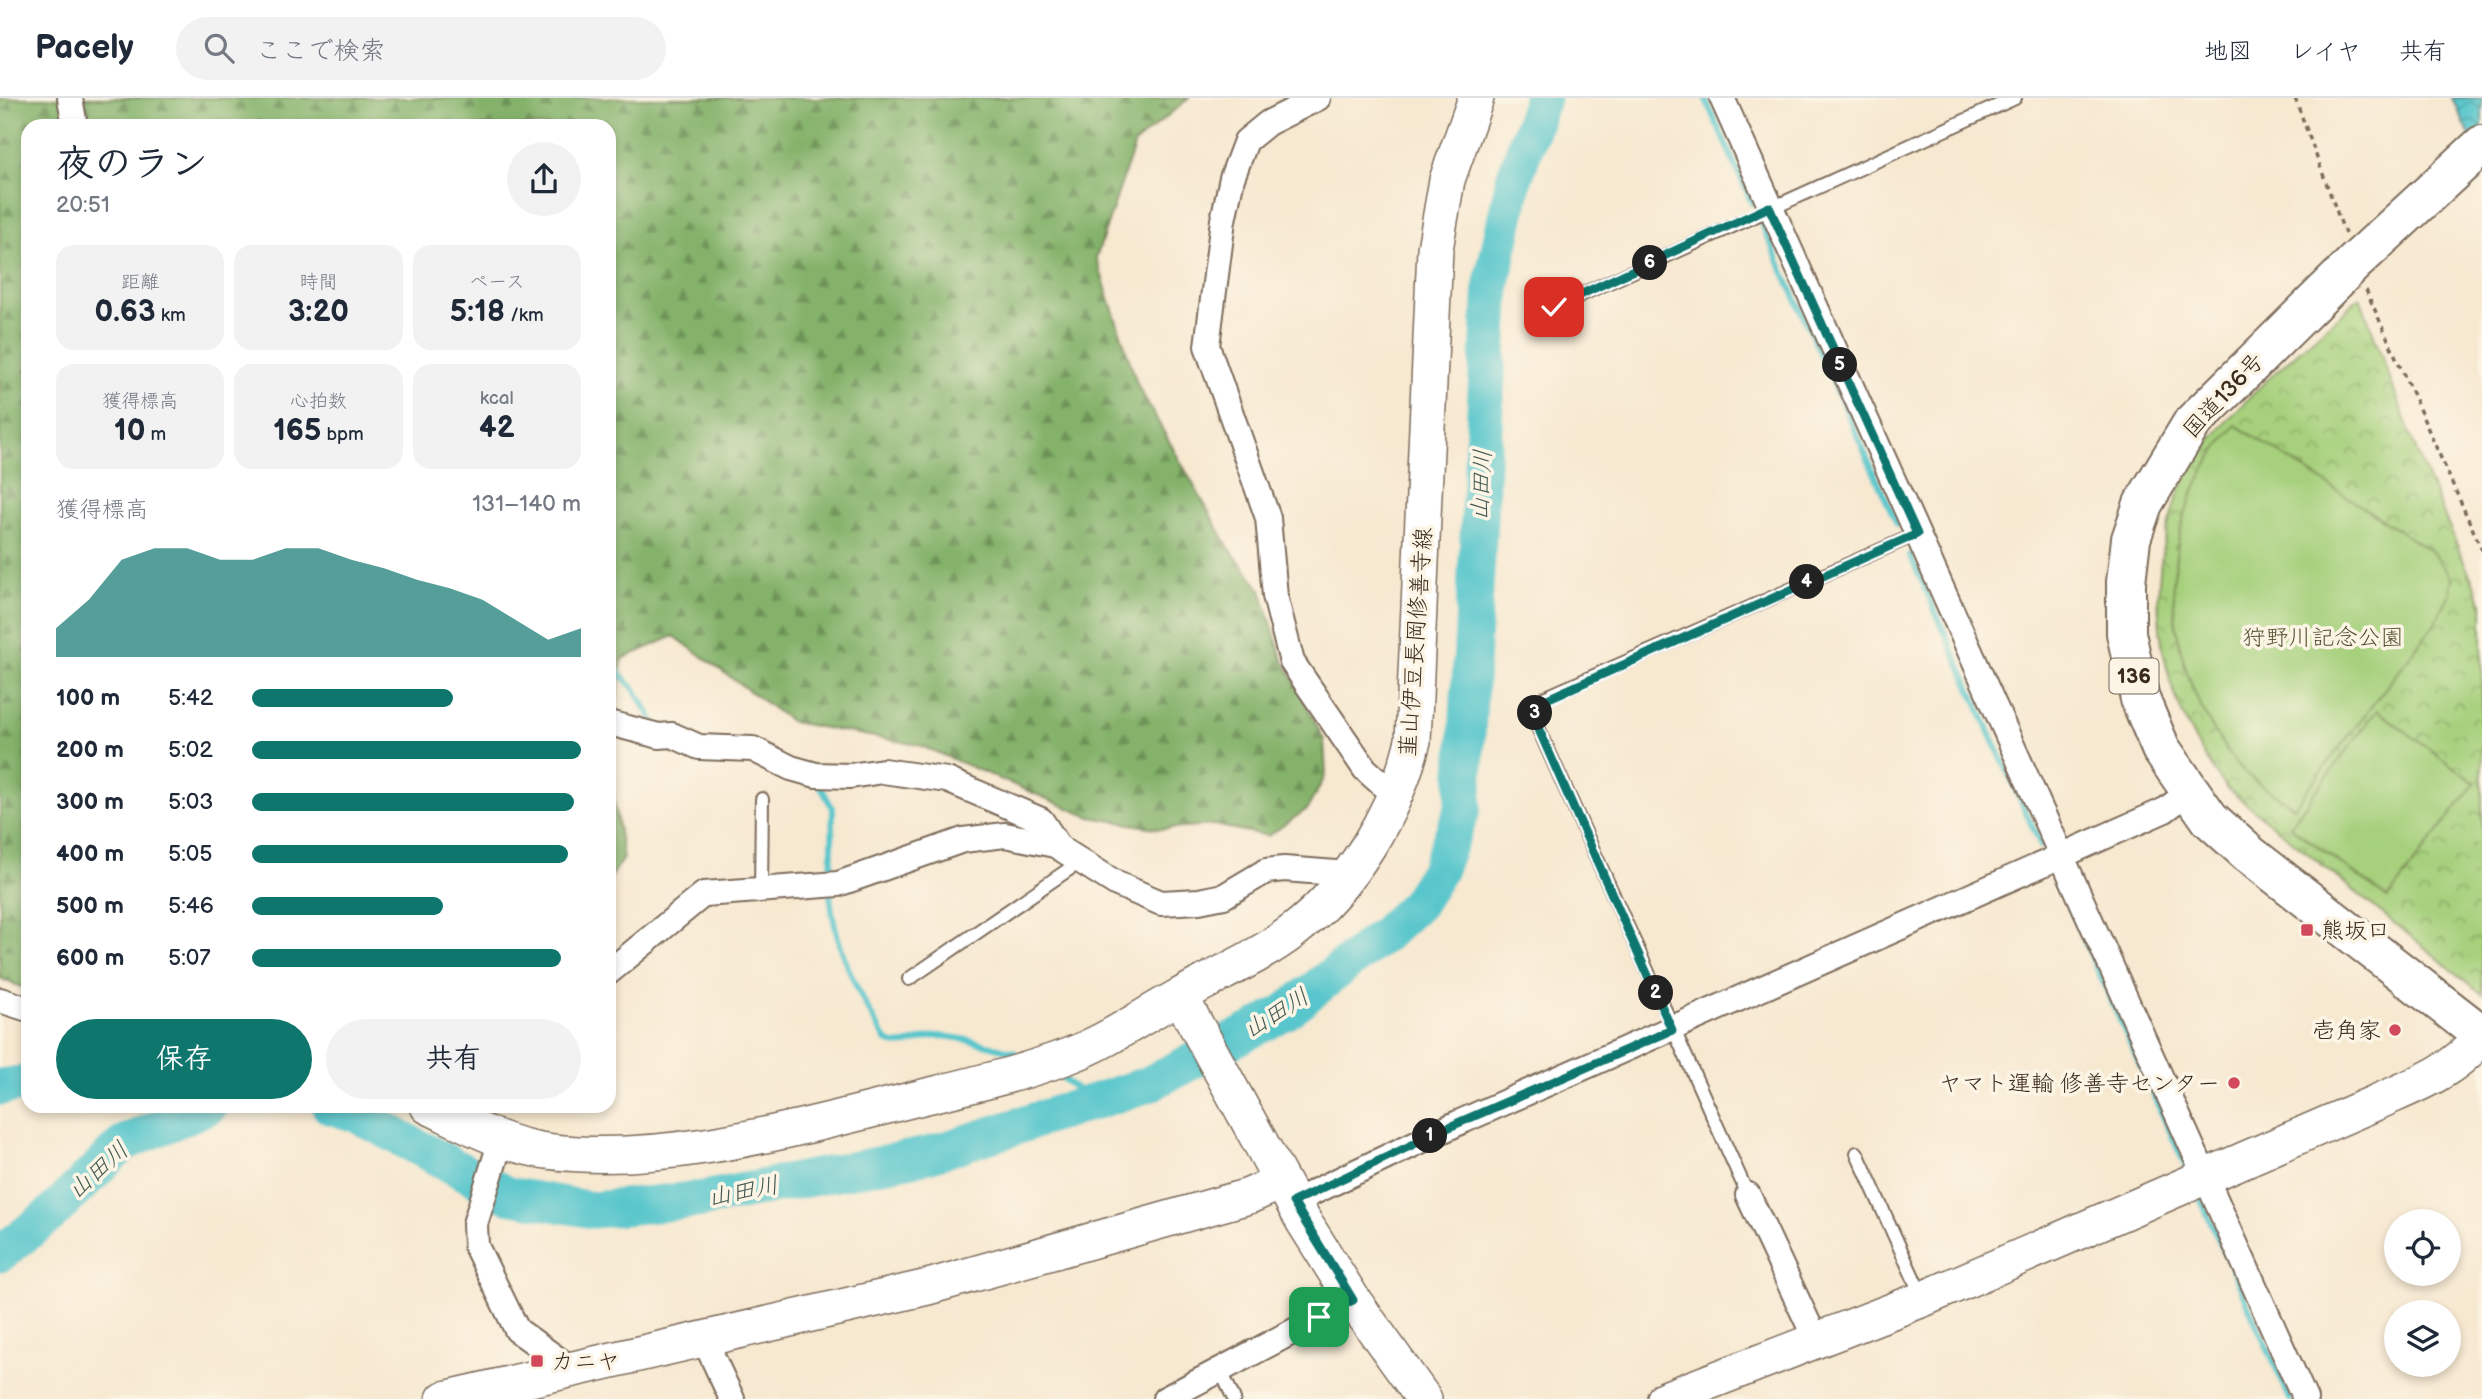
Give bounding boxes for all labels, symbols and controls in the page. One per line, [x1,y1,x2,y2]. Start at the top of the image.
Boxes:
search box [176,17,666,80]
text: Pacely [35,28,134,68]
icon: search [200,29,238,67]
text: ここで検索 [256,36,386,67]
text: 地図 [2204,37,2252,66]
text: レイヤ [2290,37,2361,66]
text: 共有 [2399,37,2447,66]
text: 夜のラン [56,142,208,187]
button: share [507,142,581,216]
text: 20:51 [56,191,110,219]
pin: 6 [1632,246,1668,280]
text: 6 [1644,251,1655,274]
text: 距離 [121,271,159,294]
text: 時間 [299,271,338,294]
text: ペース [469,271,525,294]
pin [1524,277,1584,337]
icon: check [1535,288,1573,326]
text: 0.63 [95,294,156,330]
text: 3:20 [288,294,349,330]
text: 5:18 [450,294,505,330]
text: km [156,304,186,327]
text: /km [505,304,544,327]
street label: 国道136号 [2177,347,2270,444]
pin: 5 [1822,348,1857,382]
text: 5 [1834,353,1845,376]
text: kcal [480,387,514,410]
text: 獲得標高 [102,390,178,413]
text: 心拍数 [290,390,347,413]
text: 42 [479,410,515,446]
text: 10 [114,413,145,449]
text: 165 [273,413,321,449]
text: m [145,423,166,446]
text: bpm [321,423,364,446]
water label: 山田川 [1465,448,1498,522]
text: 131–140 m [472,490,581,518]
text: 獲得標高 [56,496,148,524]
street label: 韮山伊豆長岡修善寺線 [1394,526,1438,758]
pin: 4 [1790,564,1825,600]
text: 4 [1801,570,1812,593]
park label: 狩野川記念公園 [2243,624,2404,652]
road number: 136 [2110,658,2158,694]
text: 100 m [56,684,120,712]
text: 5:42 [168,684,213,712]
pin: 3 [1518,696,1552,730]
text: 3 [1529,701,1540,724]
text: 200 m [56,736,124,764]
text: 5:02 [168,736,213,764]
text: 300 m [56,788,124,816]
text: 5:03 [168,788,214,816]
text: 400 m [56,840,124,868]
text: 5:05 [168,840,213,868]
text: 500 m [56,892,124,920]
text: 5:46 [168,892,214,920]
place label: 熊坂口 [2321,917,2390,945]
marker: 熊坂口 [2299,922,2315,938]
text: 600 m [56,944,124,972]
text: 5:07 [168,944,211,972]
pin: 2 [1638,976,1674,1010]
text: 2 [1650,981,1661,1004]
water label: 山田川 [1238,982,1314,1045]
place label: 壱角家 [2312,1017,2381,1045]
button: 保存 [56,1019,312,1099]
button: 共有 [326,1019,581,1099]
marker: 壱角家 [2387,1022,2403,1038]
place label: ヤマト運輸 修善寺センター [1939,1070,2220,1098]
marker: ヤマト運輸 修善寺センター [2226,1075,2242,1091]
pin: 1 [1412,1118,1448,1154]
text: 1 [1426,1124,1434,1147]
water label: 山田川 [62,1136,135,1205]
water label: 山田川 [705,1170,781,1213]
map controls [2384,1209,2461,1377]
button: locate [2384,1209,2461,1286]
pin [1289,1287,1349,1347]
icon: arrive [1300,1298,1338,1336]
button: layers [2384,1300,2461,1377]
place label: カニヤ [551,1348,620,1376]
marker: カニヤ [529,1353,545,1369]

